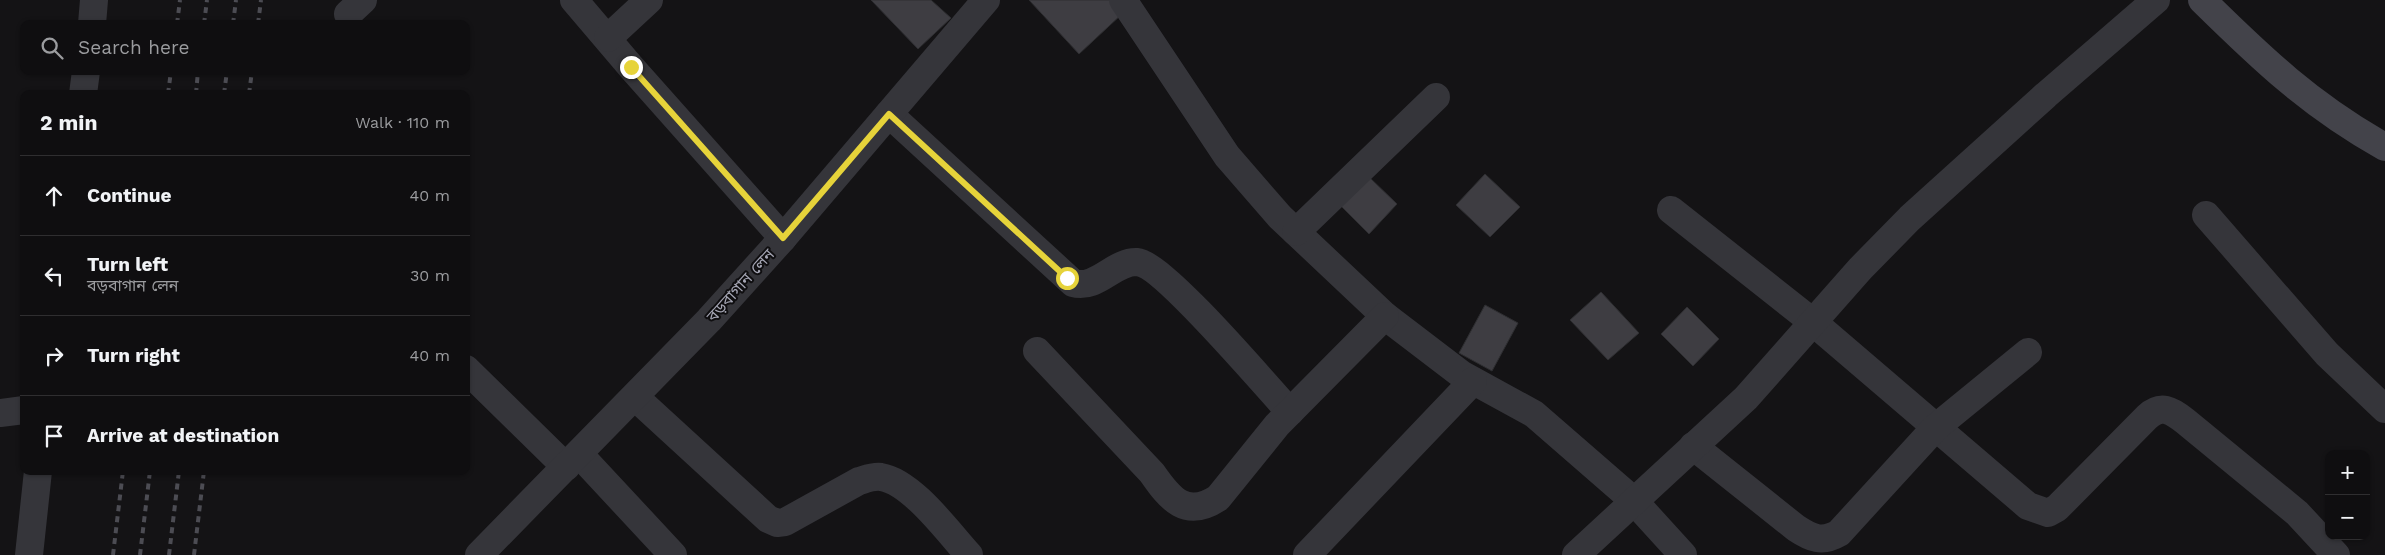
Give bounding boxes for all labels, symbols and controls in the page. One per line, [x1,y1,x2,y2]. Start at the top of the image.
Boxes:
search box [20,20,470,75]
icon: search [38,34,66,62]
text: Search here [78,36,189,59]
route end [620,56,643,79]
text: 2 min [40,110,97,135]
text: Walk · 110 m [355,113,450,132]
icon: ahead [40,182,68,210]
text: Continue [87,184,171,207]
text: 40 m [410,186,450,205]
street label: বড়বাগান লেন [702,245,778,326]
text: Turn left [87,253,168,276]
icon: left [40,262,68,290]
text: 30 m [410,266,450,285]
route start [1056,267,1079,290]
text: বড়বাগান লেন [87,276,179,295]
icon: right [40,342,68,370]
text: Turn right [87,344,180,367]
text: 40 m [410,346,450,365]
icon: arrive [40,422,68,450]
text: Arrive at destination [87,424,279,447]
map controls [2325,450,2370,540]
button: + [2325,450,2370,495]
button: − [2325,495,2370,540]

